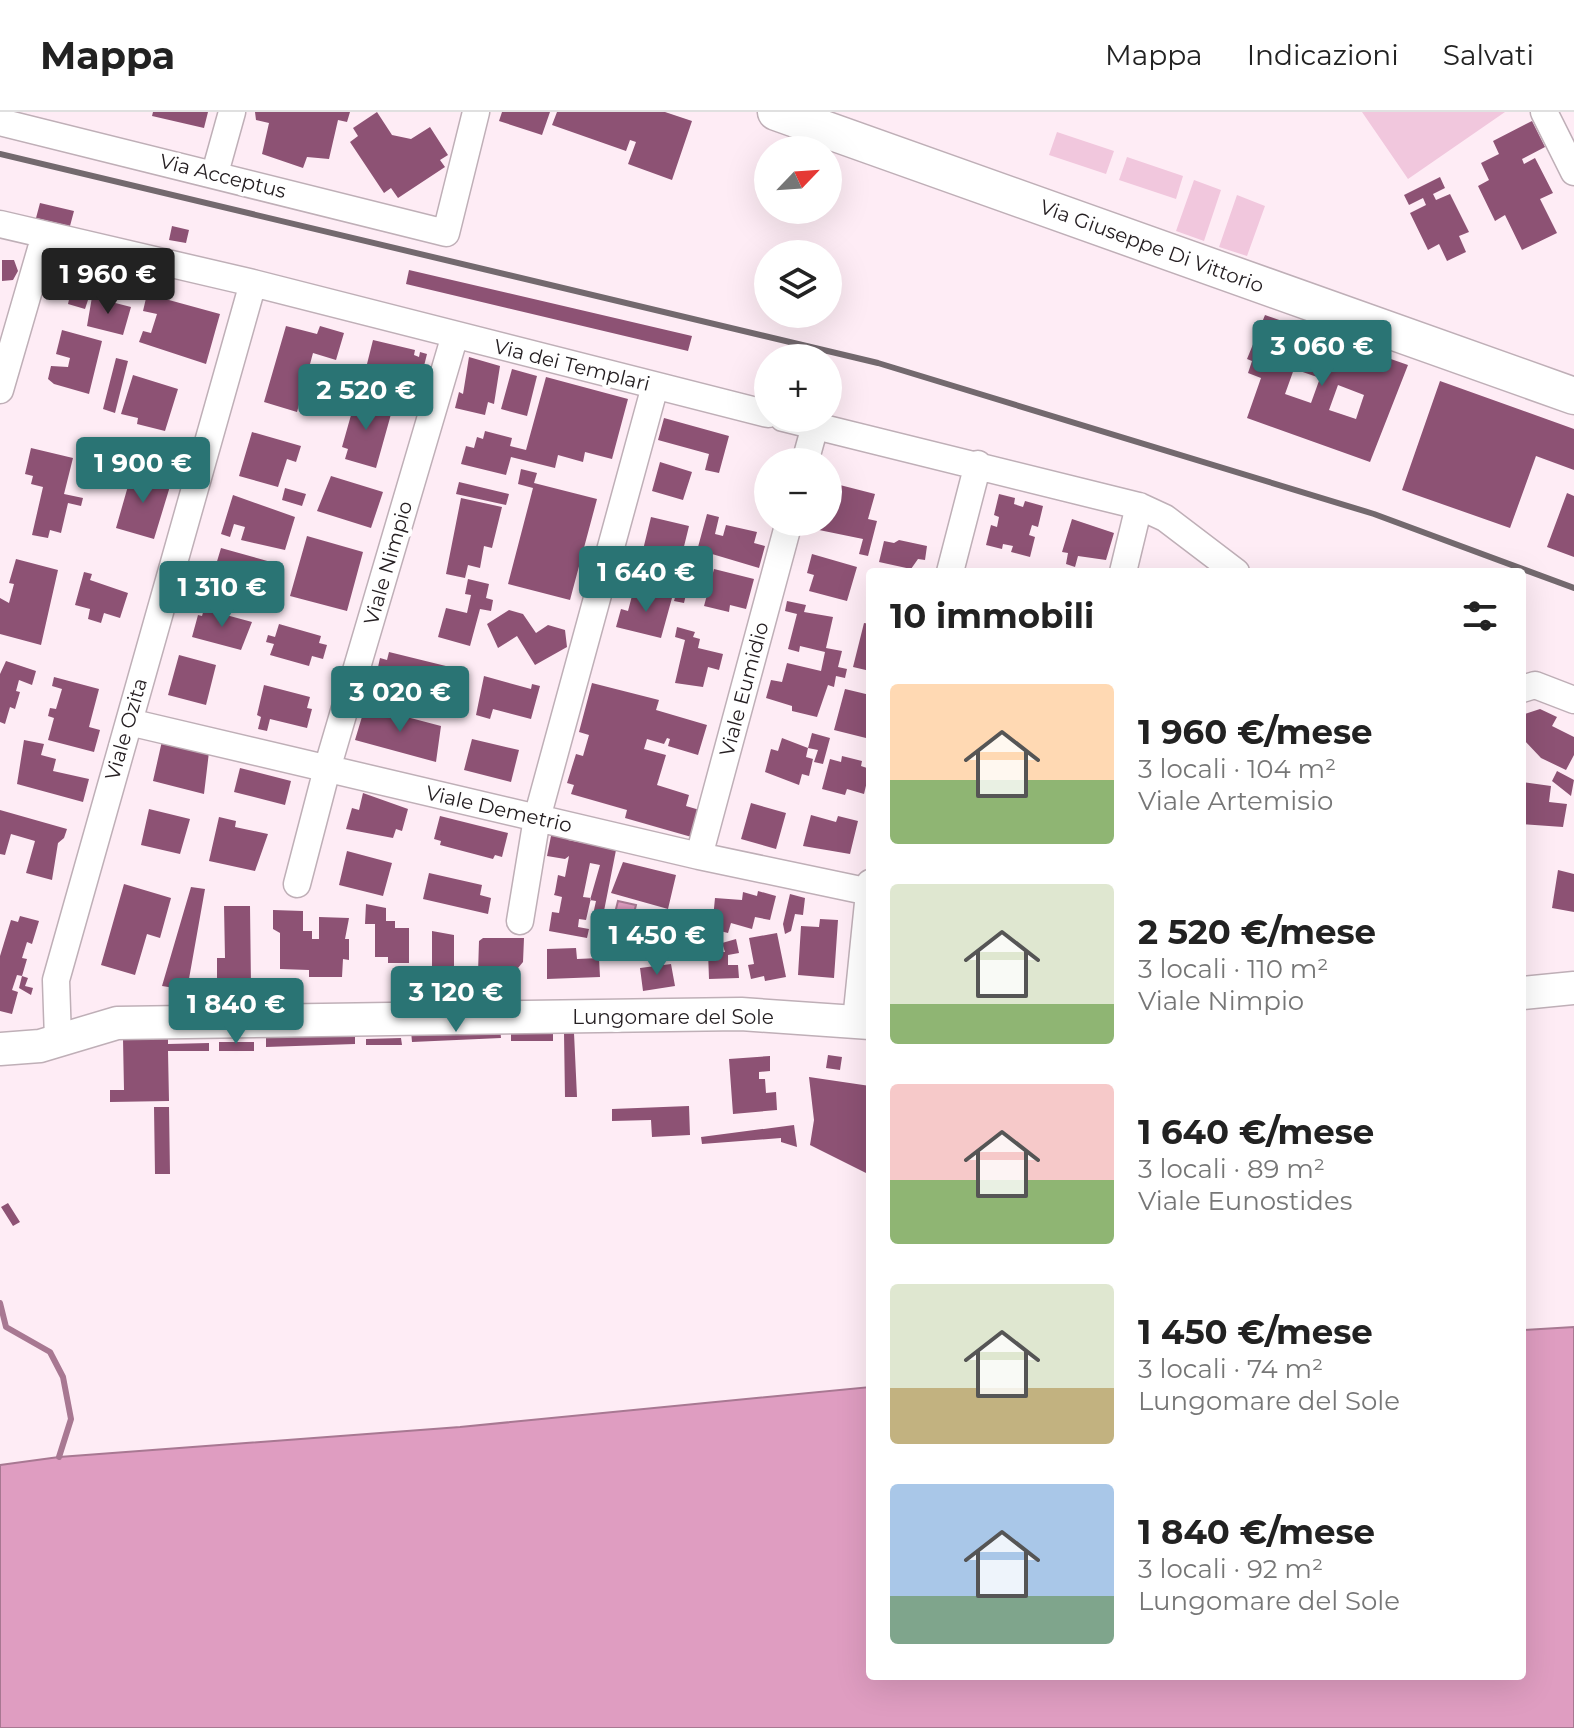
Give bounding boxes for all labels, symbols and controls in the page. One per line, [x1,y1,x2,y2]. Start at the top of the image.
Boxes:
text: Mappa [40,32,175,79]
text: Mappa [1105,38,1203,72]
text: Indicazioni [1247,38,1399,72]
text: Salvati [1443,38,1534,72]
north arrow [754,136,842,224]
map controls [754,136,842,536]
street label: Via Acceptus [157,149,289,203]
street label: Via Giuseppe Di Vittorio [1037,194,1267,298]
button: layers [754,240,842,328]
pin: 1 960 € [34,248,182,316]
text: 1 960 € [60,258,156,290]
pin: 3 060 € [1248,320,1396,388]
text: 3 060 € [1270,330,1374,362]
street label: Via dei Templari [491,334,653,396]
button: + [754,344,842,432]
pin: 2 520 € [292,364,440,432]
text: 2 520 € [316,374,416,406]
pin: 1 900 € [69,437,217,505]
text: 1 900 € [94,447,192,479]
button: − [754,448,842,536]
street label: Viale Nimpio [359,498,417,628]
pin: 1 640 € [572,546,720,614]
text: 1 640 € [597,556,695,588]
pin: 1 310 € [148,561,296,629]
text: 1 310 € [177,571,267,603]
icon: filters [1458,594,1502,638]
text: 10 immobili [890,595,1094,637]
street label: Viale Eumidio [715,619,773,759]
pin: 3 020 € [326,666,474,734]
street label: Viale Ozita [100,675,152,783]
text: 3 020 € [349,676,451,708]
text: 1 960 €/mese [1138,711,1372,753]
icon: home [954,716,1050,812]
text: 3 locali · 104 m² [1138,753,1336,785]
street label: Viale Demetrio [424,781,574,837]
text: Viale Artemisio [1138,785,1333,817]
pin: 1 450 € [583,909,731,977]
text: 2 520 €/mese [1138,911,1376,953]
icon: home [954,916,1050,1012]
text: 1 450 € [608,919,706,951]
text: 3 locali · 110 m² [1138,953,1328,985]
pin: 3 120 € [382,966,530,1034]
text: 3 120 € [409,976,503,1008]
pin: 1 840 € [162,978,310,1046]
text: Viale Nimpio [1138,985,1304,1017]
text: 1 840 € [187,988,285,1020]
street label: Lungomare del Sole [572,1005,774,1029]
text: 1 640 €/mese [1138,1111,1374,1153]
icon: home [954,1116,1050,1212]
text: 3 locali · 89 m² [1138,1153,1325,1185]
text: Viale Eunostides [1138,1185,1352,1217]
text: 1 450 €/mese [1138,1311,1373,1353]
icon: home [954,1316,1050,1412]
text: 3 locali · 74 m² [1138,1353,1323,1385]
text: Lungomare del Sole [1138,1385,1400,1417]
text: 1 840 €/mese [1138,1511,1375,1553]
icon: home [954,1516,1050,1612]
text: 3 locali · 92 m² [1138,1553,1323,1585]
text: Lungomare del Sole [1138,1585,1400,1617]

